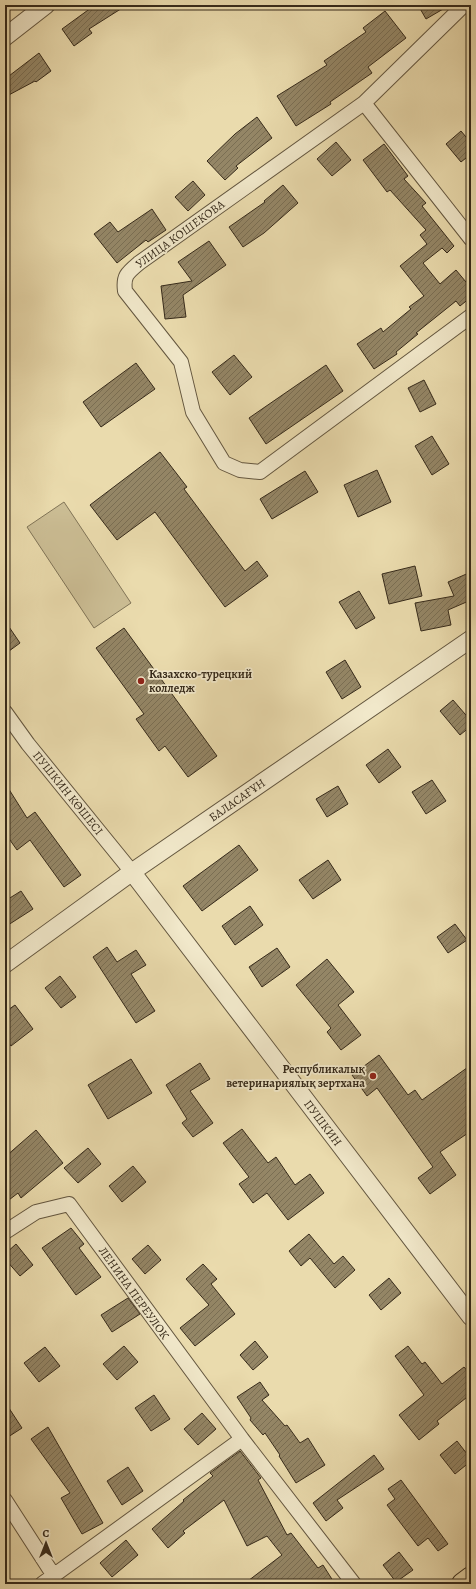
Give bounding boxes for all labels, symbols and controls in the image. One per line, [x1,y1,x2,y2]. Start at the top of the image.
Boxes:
street label: УЛИЦА КОШЕКОВА [132,196,229,272]
place label: Казахско-турецкий колледж [149,666,252,696]
marker: Казахско-турецкий колледж [136,676,146,686]
street label: ПУШКИН КӨШЕСІ [29,748,107,838]
street label: БАЛАСАҒҰН [206,775,268,825]
place label: Республикалық ветеринариялық зертхана [226,1061,365,1091]
marker: Республикалық ветеринариялық зертхана [368,1071,378,1081]
street label: ПУШКИН [300,1097,346,1149]
street label: ЛЕНИНА ПЕРЕУЛОК [95,1243,173,1343]
north arrow [26,1523,66,1563]
text: С [43,1526,50,1541]

